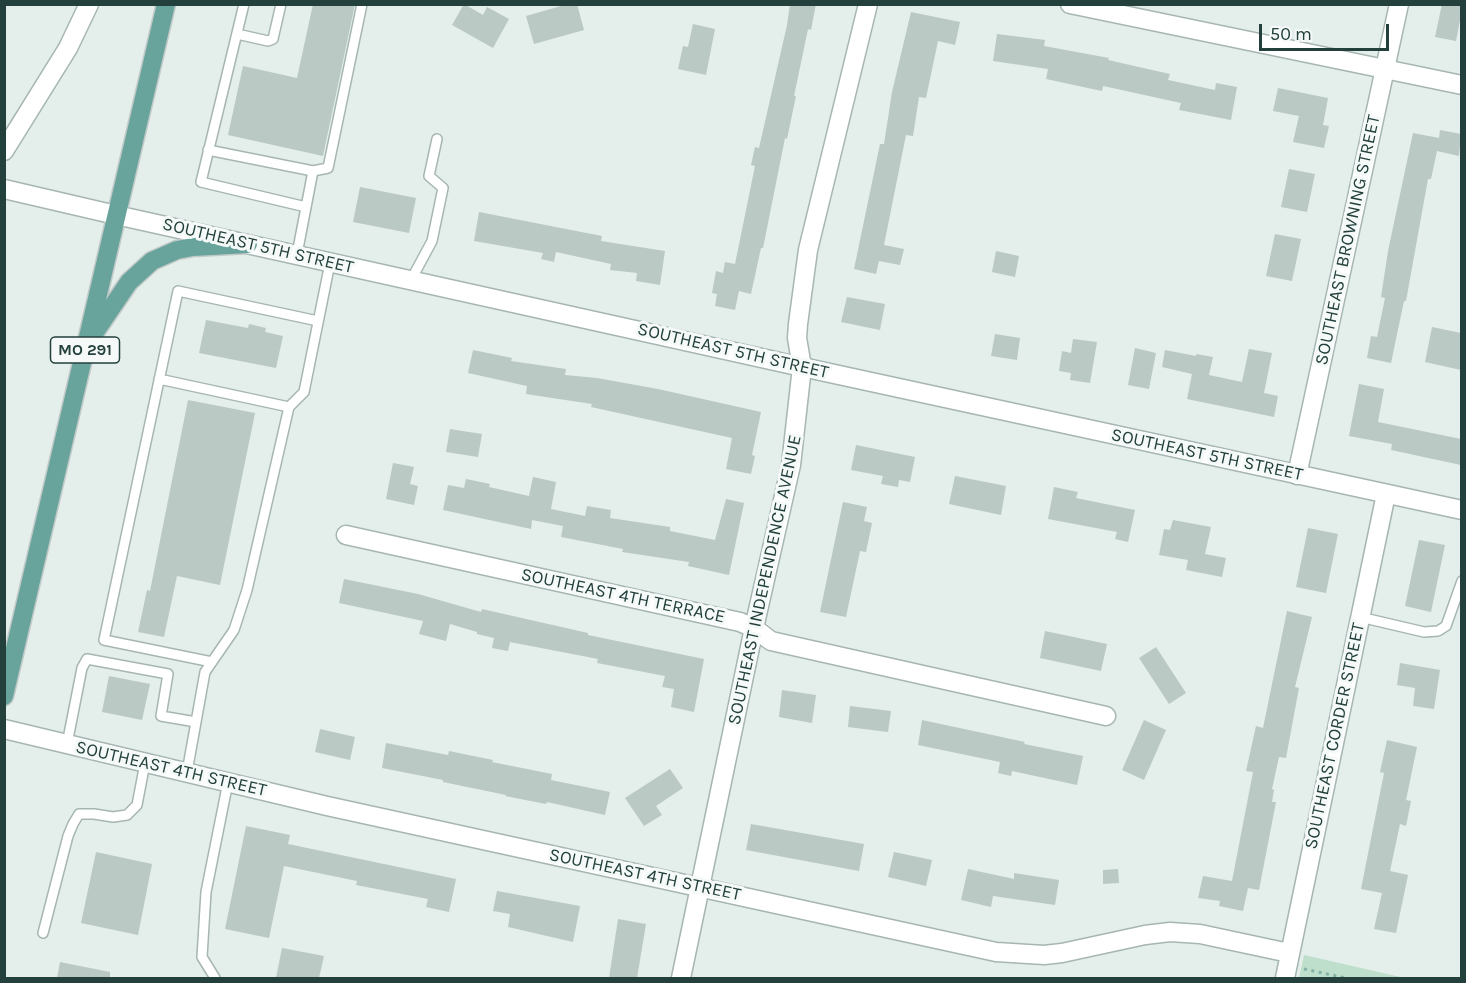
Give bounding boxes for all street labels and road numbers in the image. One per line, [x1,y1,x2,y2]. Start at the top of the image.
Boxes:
street label: SOUTHEAST BROWNING STREET [1311,113,1385,367]
street label: SOUTHEAST 5TH STREET [160,213,356,279]
street label: SOUTHEAST 5TH STREET [635,318,831,384]
road number: MO 291 [50,337,119,363]
street label: SOUTHEAST 5TH STREET [1109,424,1305,486]
street label: SOUTHEAST INDEPENDENCE AVENUE [724,433,806,727]
street label: SOUTHEAST 4TH TERRACE [519,564,727,628]
street label: SOUTHEAST CORDER STREET [1300,621,1370,851]
street label: SOUTHEAST 4TH STREET [73,736,269,802]
street label: SOUTHEAST 4TH STREET [547,844,743,906]

